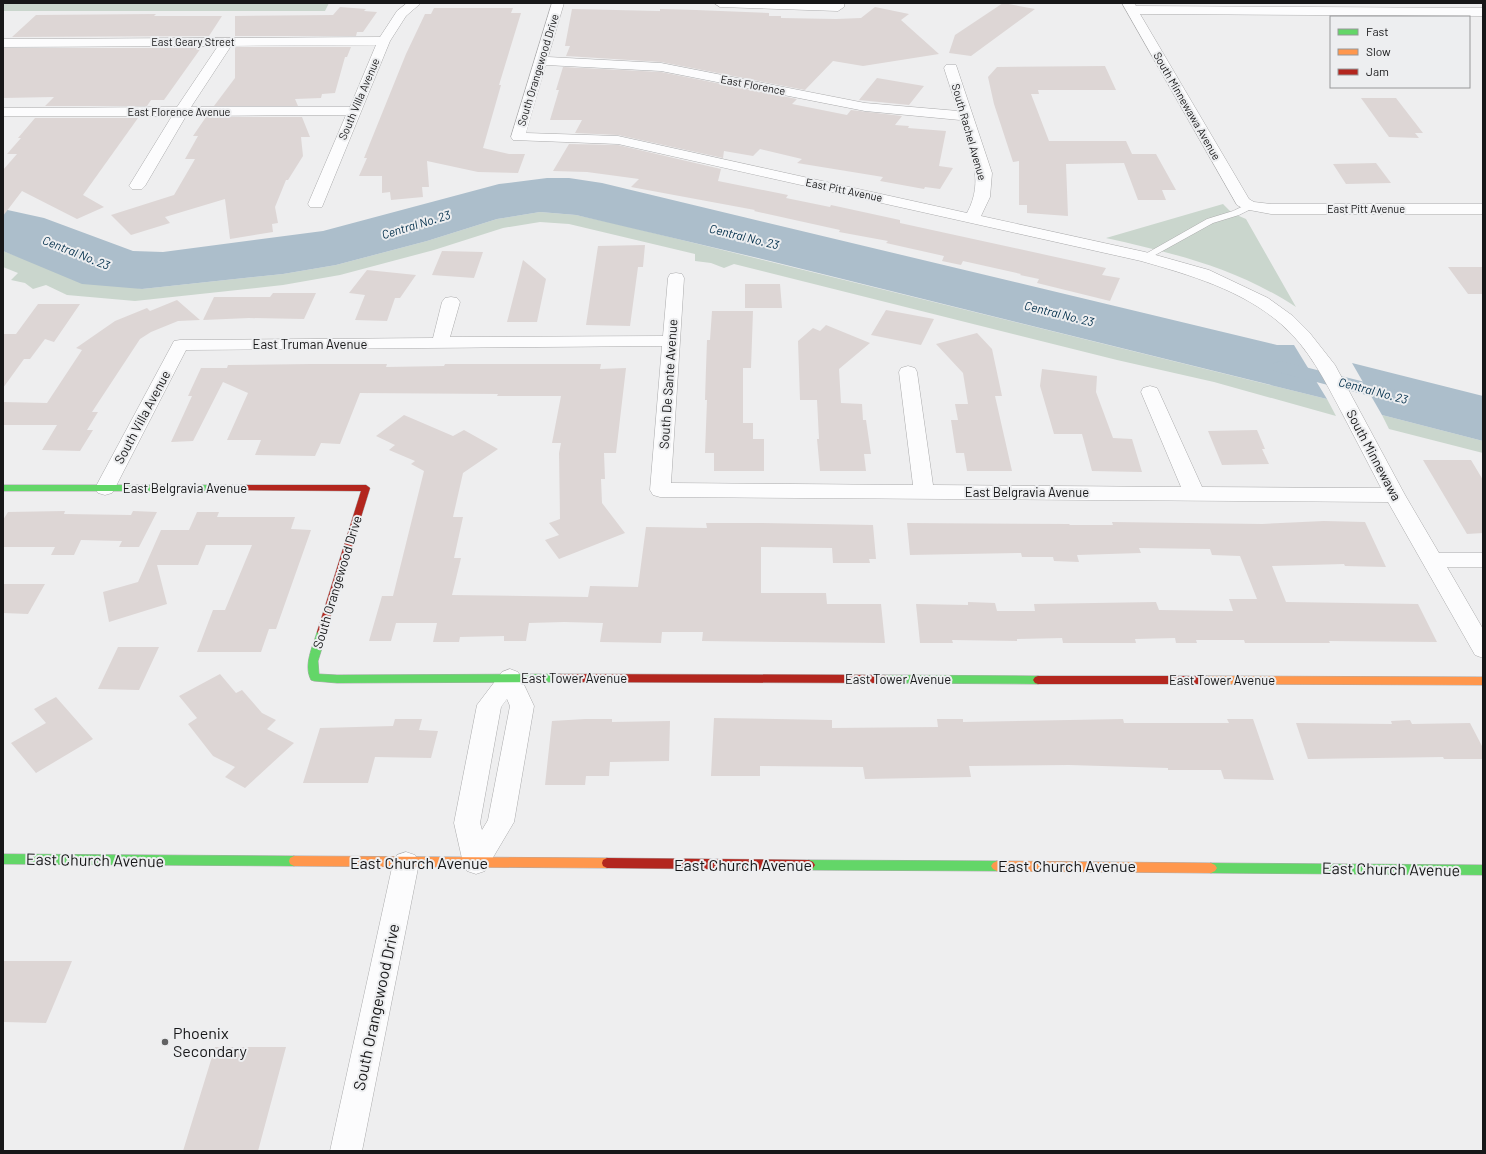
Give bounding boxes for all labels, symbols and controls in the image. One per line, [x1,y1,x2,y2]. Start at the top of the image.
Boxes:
street label: South Orangewood Drive [514,12,561,128]
legend [1330,16,1470,88]
text: Fast [1366,24,1389,38]
street label: East Geary Street [151,35,235,48]
text: Slow [1366,44,1391,58]
street label: South Minnewawa Avenue [1151,49,1224,162]
street label: South Villa Avenue [335,56,382,142]
text: Jam [1366,64,1389,78]
street label: East Florence [720,72,787,97]
street label: South Rachel Avenue [949,82,990,182]
street label: East Florence Avenue [128,105,231,118]
street label: East Pitt Avenue [804,175,884,204]
street label: East Pitt Avenue [1327,202,1405,215]
water label: Central No. 23 [380,207,452,241]
water label: Central No. 23 [708,221,780,251]
water label: Central No. 23 [41,232,112,272]
water label: Central No. 23 [1023,298,1095,328]
street label: South De Sante Avenue [655,318,681,449]
street label: East Truman Avenue [253,336,367,352]
street label: South Villa Avenue [111,367,173,466]
water label: Central No. 23 [1337,374,1409,406]
street label: South Minnewawa [1343,407,1405,503]
street label: East Belgravia Avenue [123,480,247,496]
street label: East Belgravia Avenue [965,484,1089,500]
street label: South Orangewood Drive [309,514,365,650]
street label: East Tower Avenue [521,670,627,686]
street label: East Tower Avenue [845,671,951,687]
street label: East Tower Avenue [1169,672,1275,688]
street label: East Church Avenue [26,849,164,870]
street label: East Church Avenue [350,853,488,872]
street label: East Church Avenue [674,855,812,874]
street label: East Church Avenue [998,856,1136,875]
street label: East Church Avenue [1322,858,1460,879]
street label: South Orangewood Drive [349,922,402,1092]
place label: Phoenix Secondary [173,1023,248,1060]
marker: Phoenix Secondary [160,1037,170,1047]

